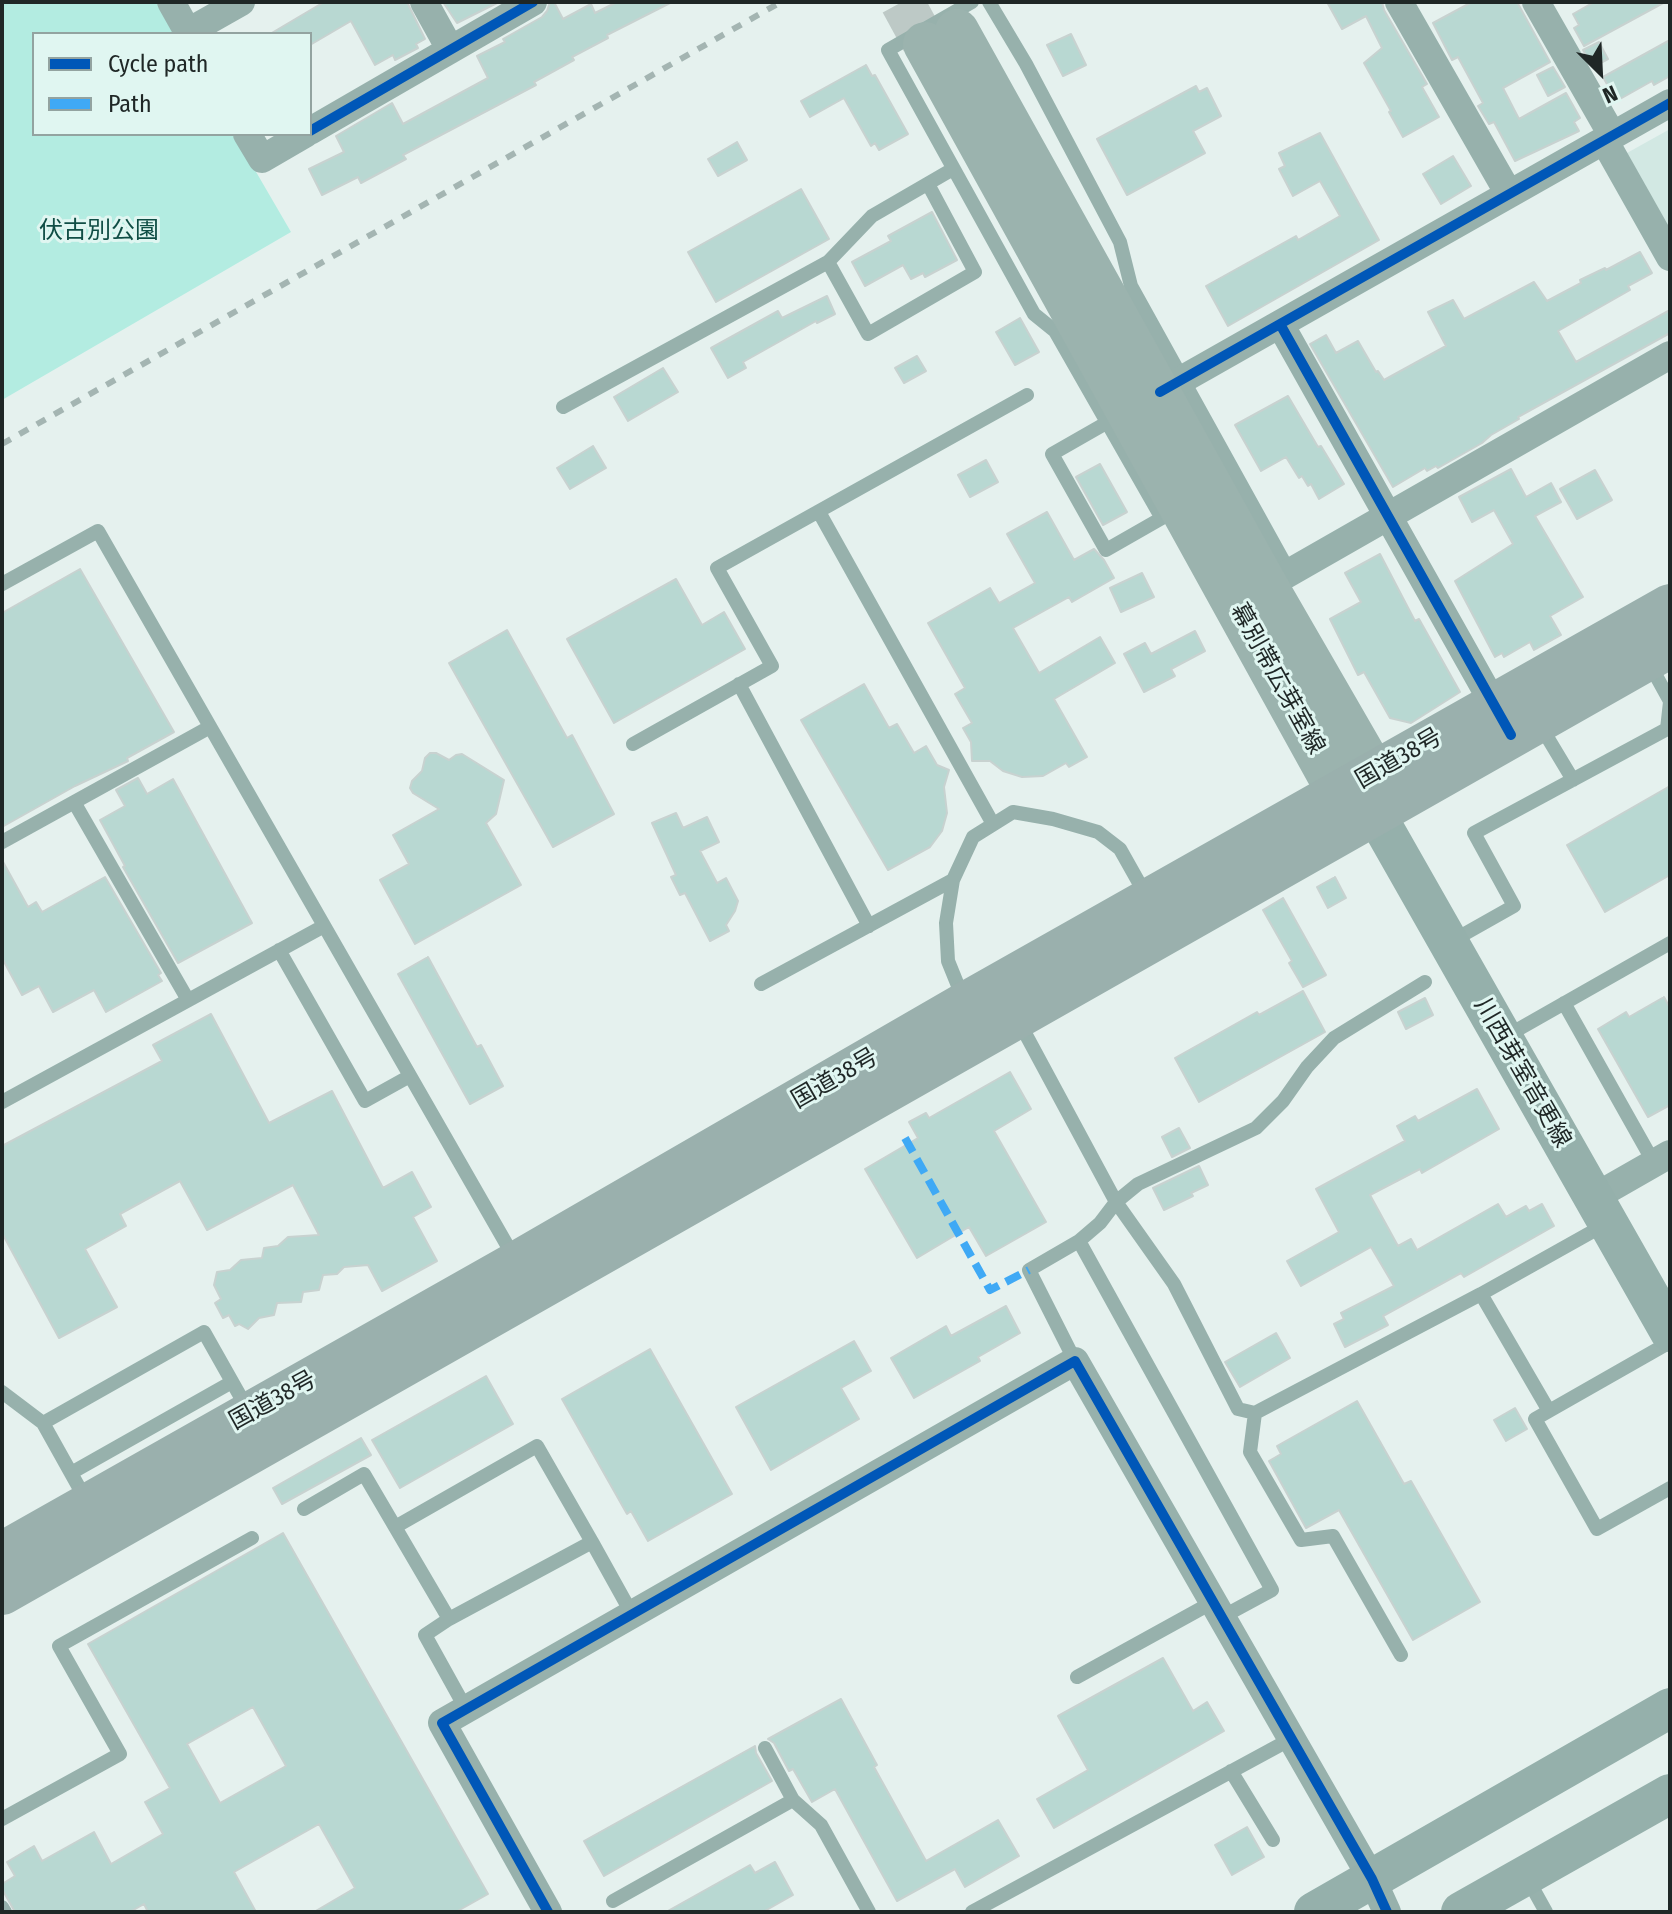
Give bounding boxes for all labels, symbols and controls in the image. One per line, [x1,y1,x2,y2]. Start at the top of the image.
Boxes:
legend [32,32,312,136]
north arrow [1560,32,1640,112]
text: Cycle path [108,50,208,78]
text: N [1598,79,1621,109]
text: Path [108,90,152,118]
park label: 伏古別公園 [39,217,159,245]
street label: 幕別帯広芽室線 [1224,599,1330,759]
street label: 国道38号 [1351,723,1447,795]
street label: 川西芽室音更線 [1468,993,1576,1153]
street label: 国道38号 [787,1043,883,1115]
street label: 国道38号 [225,1365,321,1437]

